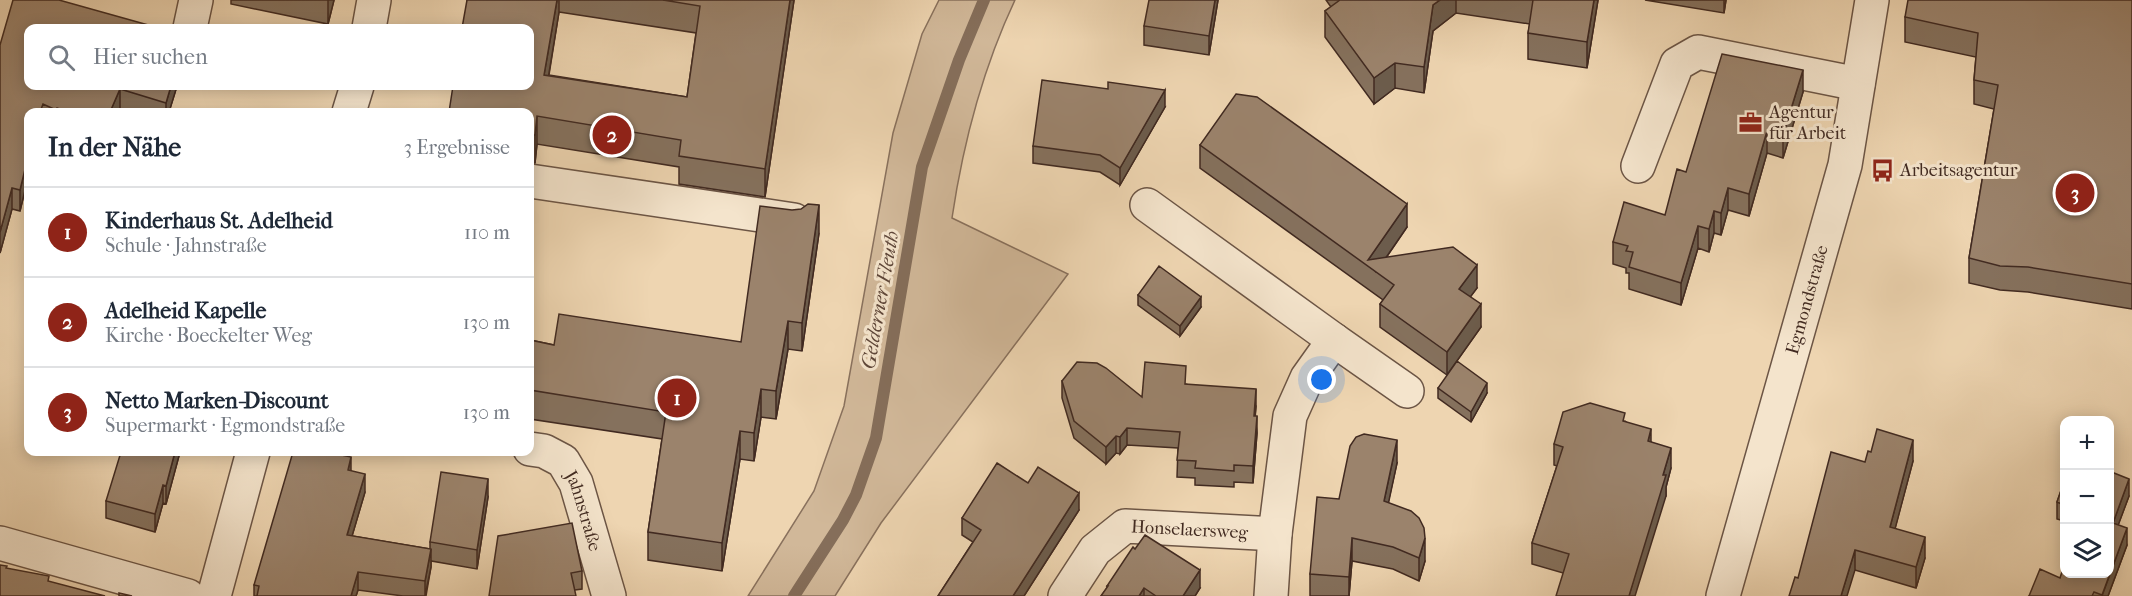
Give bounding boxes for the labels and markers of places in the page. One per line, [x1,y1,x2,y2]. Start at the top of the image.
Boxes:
place label: Agentur für Arbeit [1768,102,1847,144]
office icon: Agentur für Arbeit [1738,109,1764,135]
pin: 2 [592,112,632,158]
bus stop icon: Arbeitsagentur [1869,157,1895,183]
place label: Arbeitsagentur [1899,160,2018,181]
pin: 3 [2056,170,2094,216]
pin: 1 [658,376,696,420]

